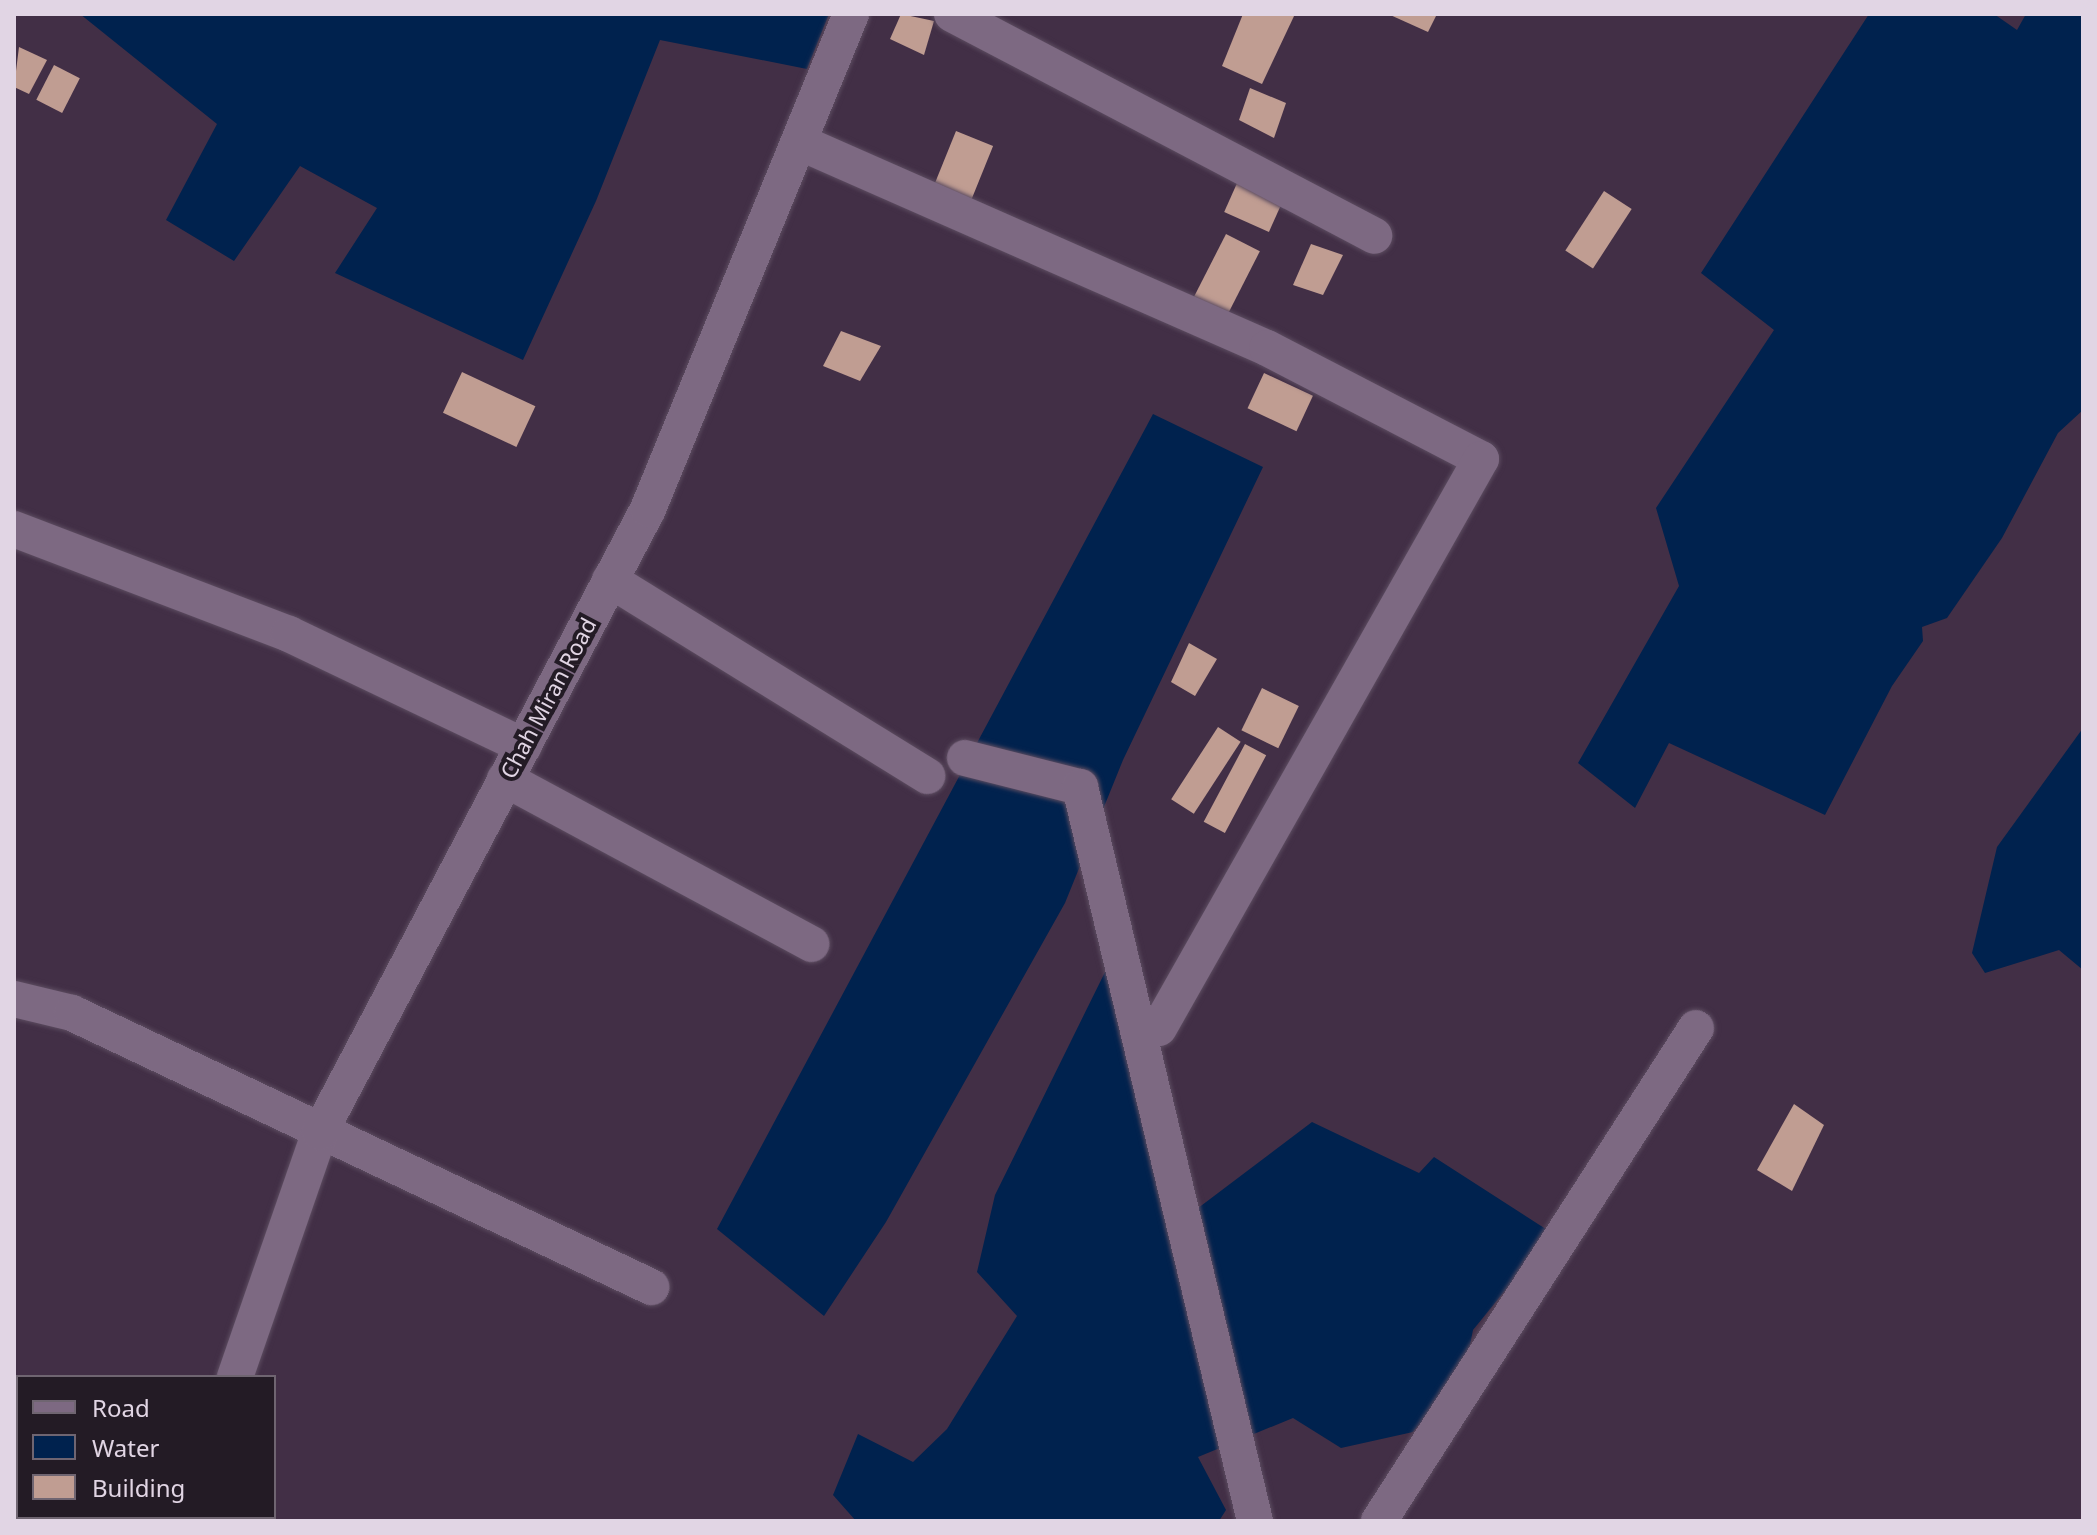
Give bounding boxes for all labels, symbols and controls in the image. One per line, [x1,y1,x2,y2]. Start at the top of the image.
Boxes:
street label: Chah Miran Road [495,613,601,783]
legend [16,1375,276,1519]
text: Road [92,1391,150,1424]
text: Water [92,1431,159,1464]
text: Building [92,1471,185,1504]

